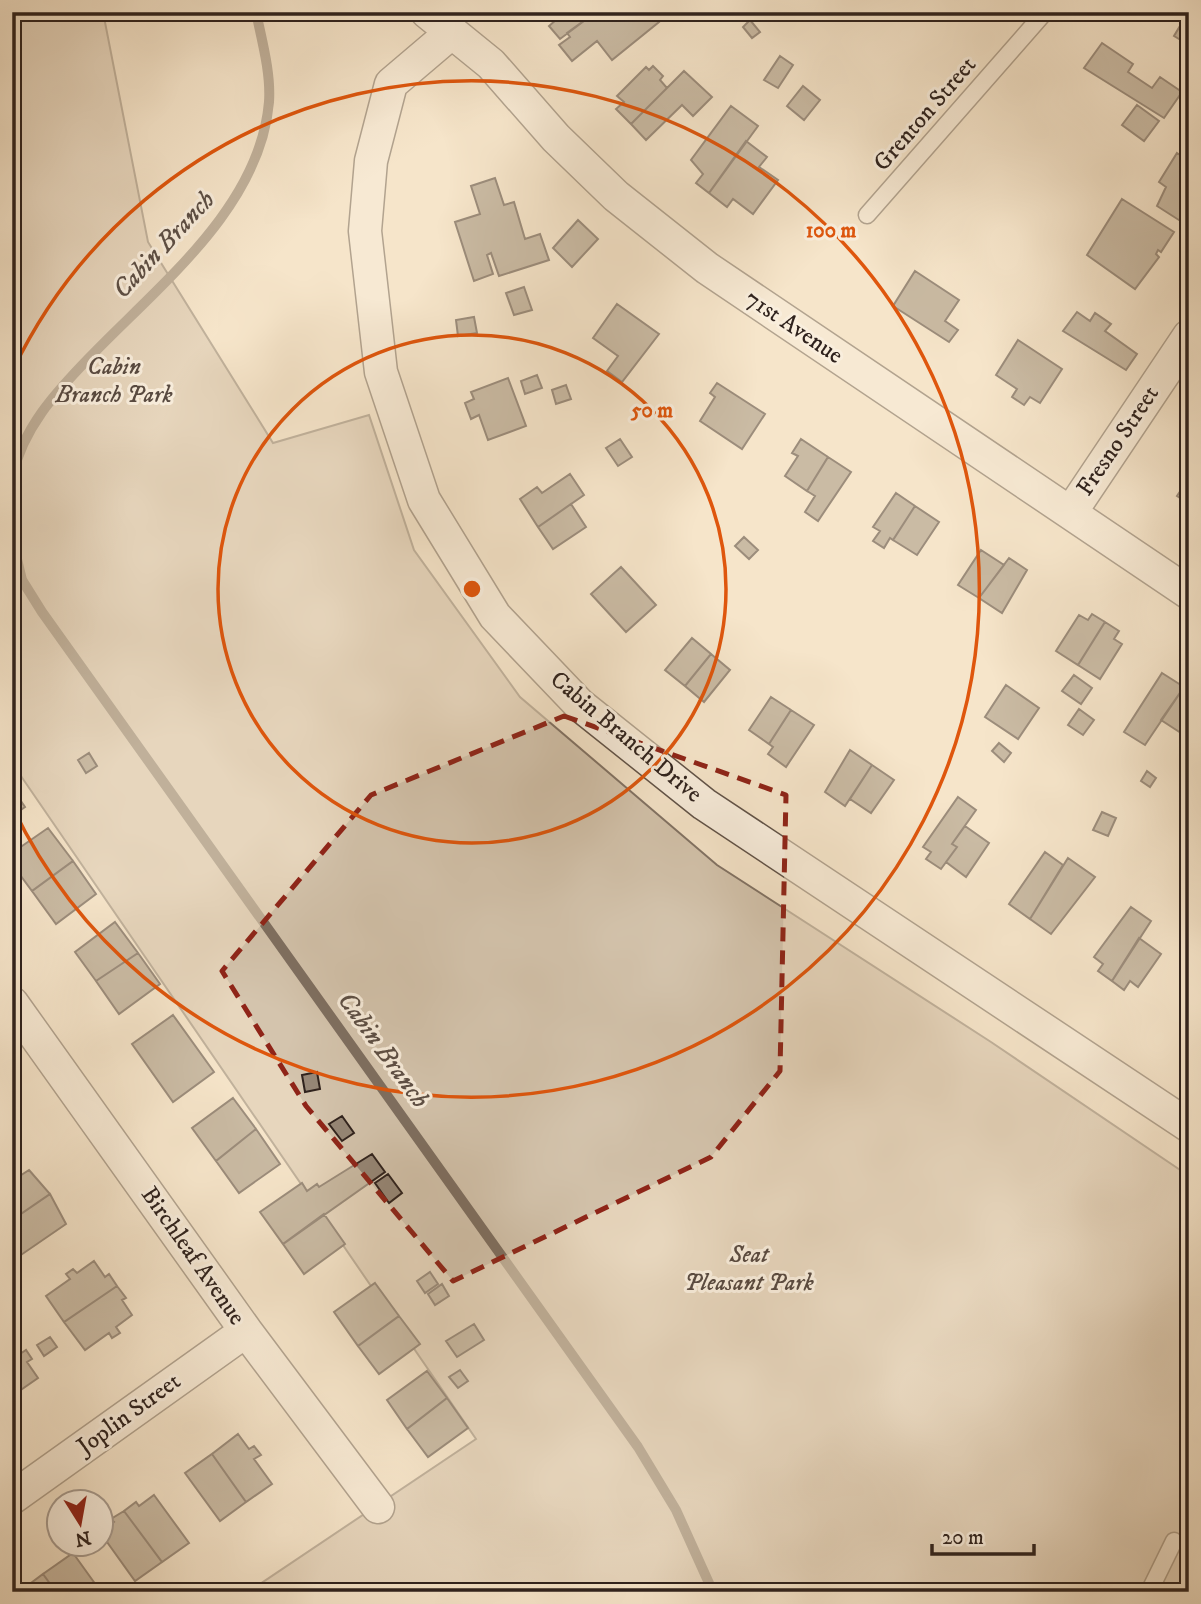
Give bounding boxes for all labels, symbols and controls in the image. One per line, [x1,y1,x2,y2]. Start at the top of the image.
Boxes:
street label: Grenton Street [867,50,983,177]
water label: Cabin Branch [106,184,223,306]
text: 100 m [806,218,856,244]
street label: 71st Avenue [739,283,849,371]
park label: Cabin Branch Park [55,352,173,410]
street label: Fresno Street [1070,380,1166,502]
text: 50 m [630,398,673,424]
centre of rings [460,577,484,601]
street label: Cabin Branch Drive [544,665,708,809]
water label: Cabin Branch [330,985,436,1115]
street label: Birchleaf Avenue [134,1181,252,1331]
park label: Seat Pleasant Park [684,1240,814,1298]
street label: Joplin Street [70,1366,187,1463]
north arrow [46,1488,116,1558]
scale bar [932,1513,1033,1557]
text: N [73,1525,93,1551]
text: 20 m [942,1525,984,1551]

